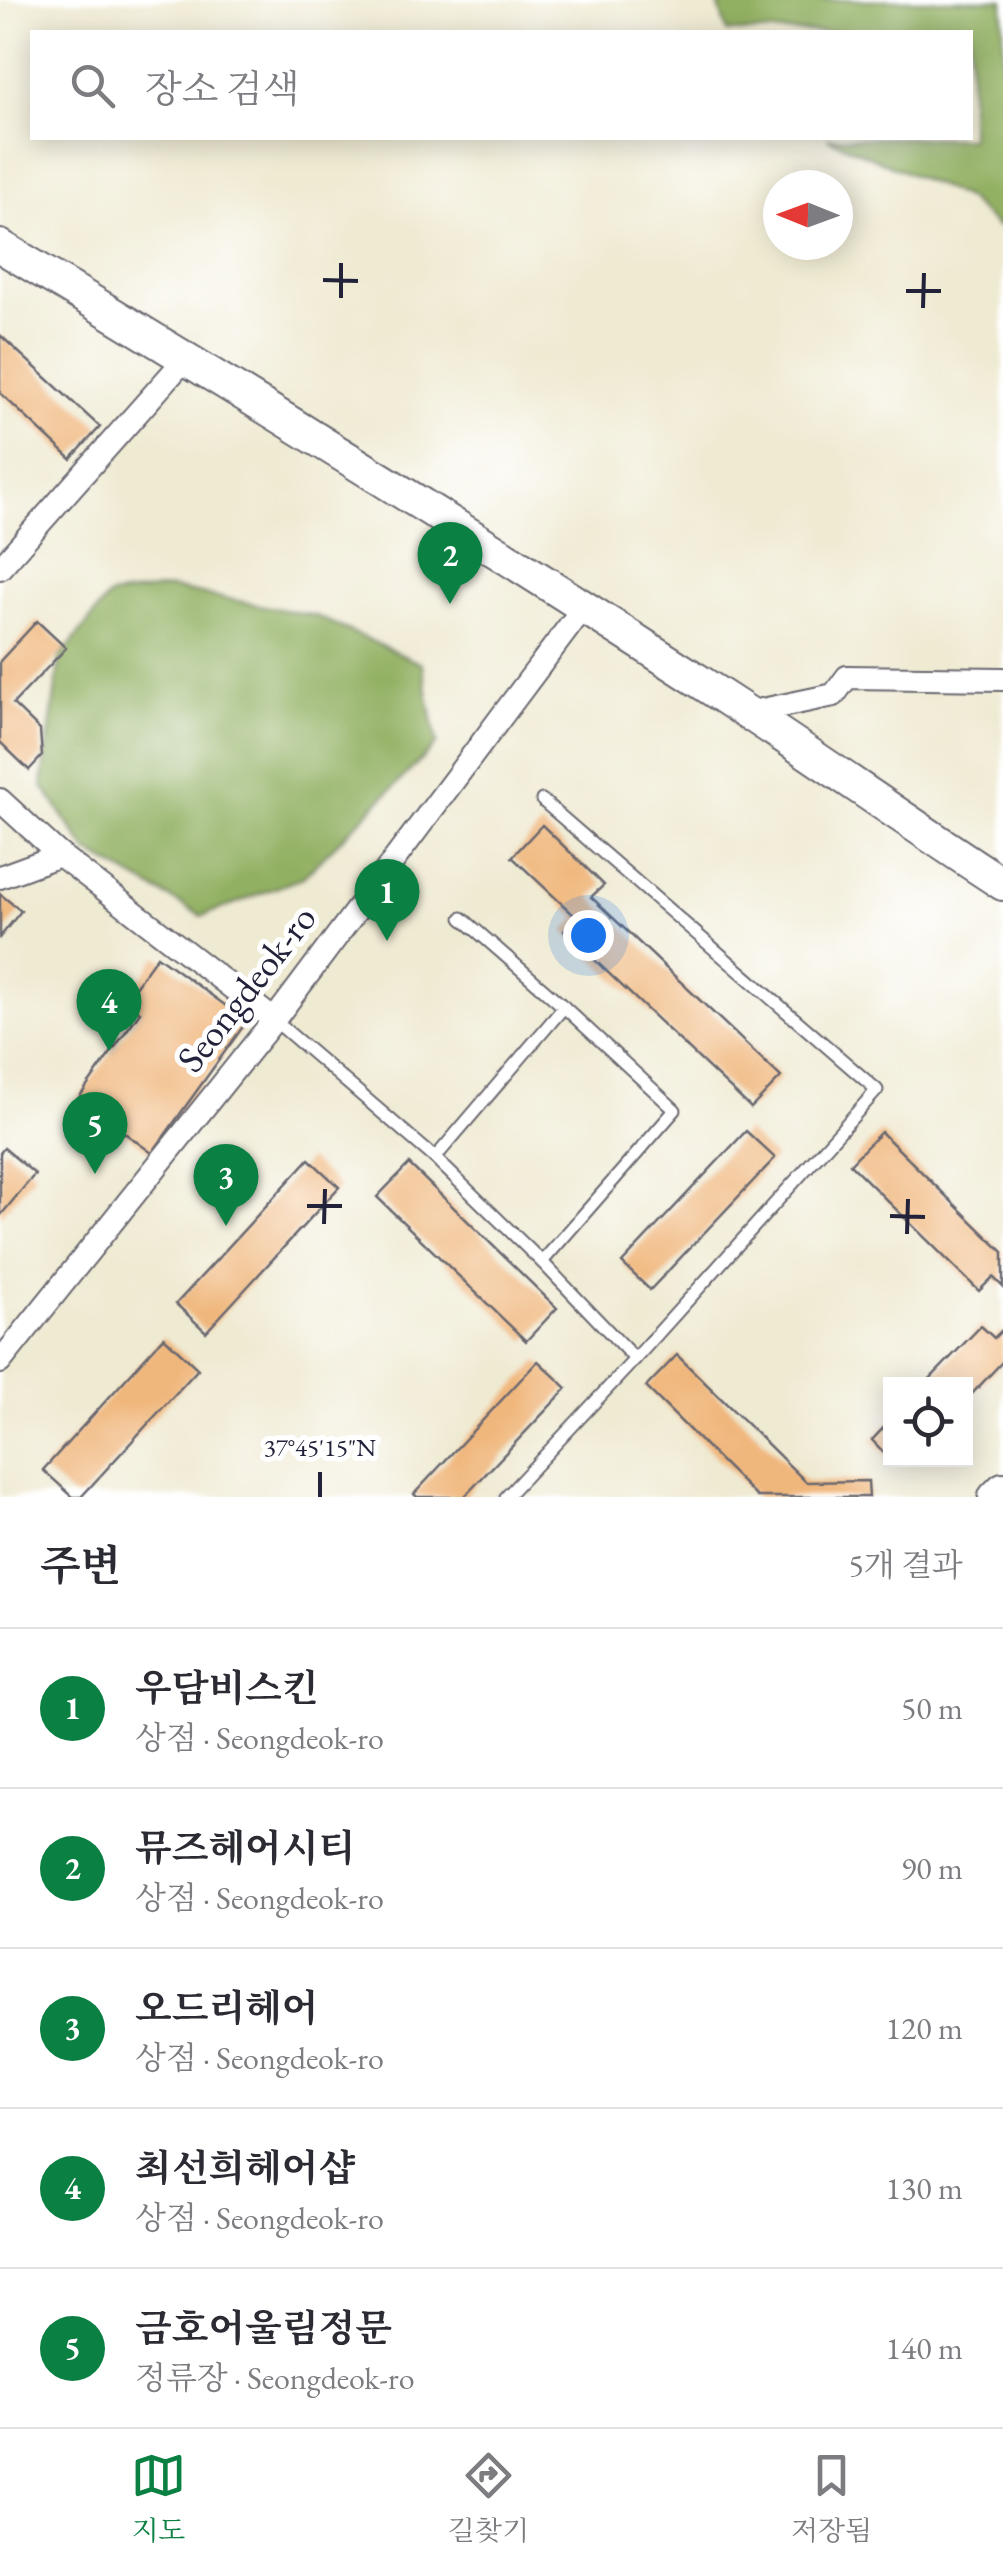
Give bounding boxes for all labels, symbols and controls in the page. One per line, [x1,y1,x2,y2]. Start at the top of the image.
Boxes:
search box [30,30,973,140]
icon: search [65,58,120,113]
text: 장소 검색 [145,64,299,113]
north arrow [763,170,853,260]
pin: 2 [418,522,482,604]
pin: 1 [354,858,420,941]
street label: Seongdeok-ro [165,894,327,1082]
your location [563,910,614,961]
pin: 4 [76,968,142,1051]
pin: 5 [62,1092,128,1174]
pin: 3 [194,1144,258,1226]
map controls [883,1377,973,1467]
button: locate [883,1377,973,1467]
text: 37°45'15"N [264,1431,376,1463]
text: 주변 [40,1538,121,1593]
text: 5개 결과 [849,1544,963,1586]
text: 우담비스킨 [135,1663,319,1712]
text: 1 [64,1687,81,1729]
text: 50 m [901,1687,963,1729]
text: 상점 · Seongdeok-ro [135,1717,384,1759]
text: 뮤즈헤어시티 [135,1823,355,1872]
text: 2 [64,1847,81,1889]
text: 90 m [901,1847,963,1889]
text: 상점 · Seongdeok-ro [135,1877,384,1919]
text: 오드리헤어 [135,1983,319,2032]
text: 3 [64,2007,81,2049]
text: 120 m [886,2007,963,2049]
text: 상점 · Seongdeok-ro [135,2037,384,2079]
text: 최선희헤어샵 [135,2143,355,2192]
text: 4 [64,2167,81,2209]
text: 130 m [886,2167,963,2209]
text: 상점 · Seongdeok-ro [135,2197,384,2239]
text: 금호어울림정문 [135,2303,392,2352]
text: 5 [64,2327,81,2369]
text: 140 m [886,2327,963,2369]
text: 정류장 · Seongdeok-ro [135,2357,415,2399]
tab: 지도 [131,2448,186,2548]
tab: 길찾기 [448,2448,529,2548]
tab: 저장됨 [791,2448,872,2548]

